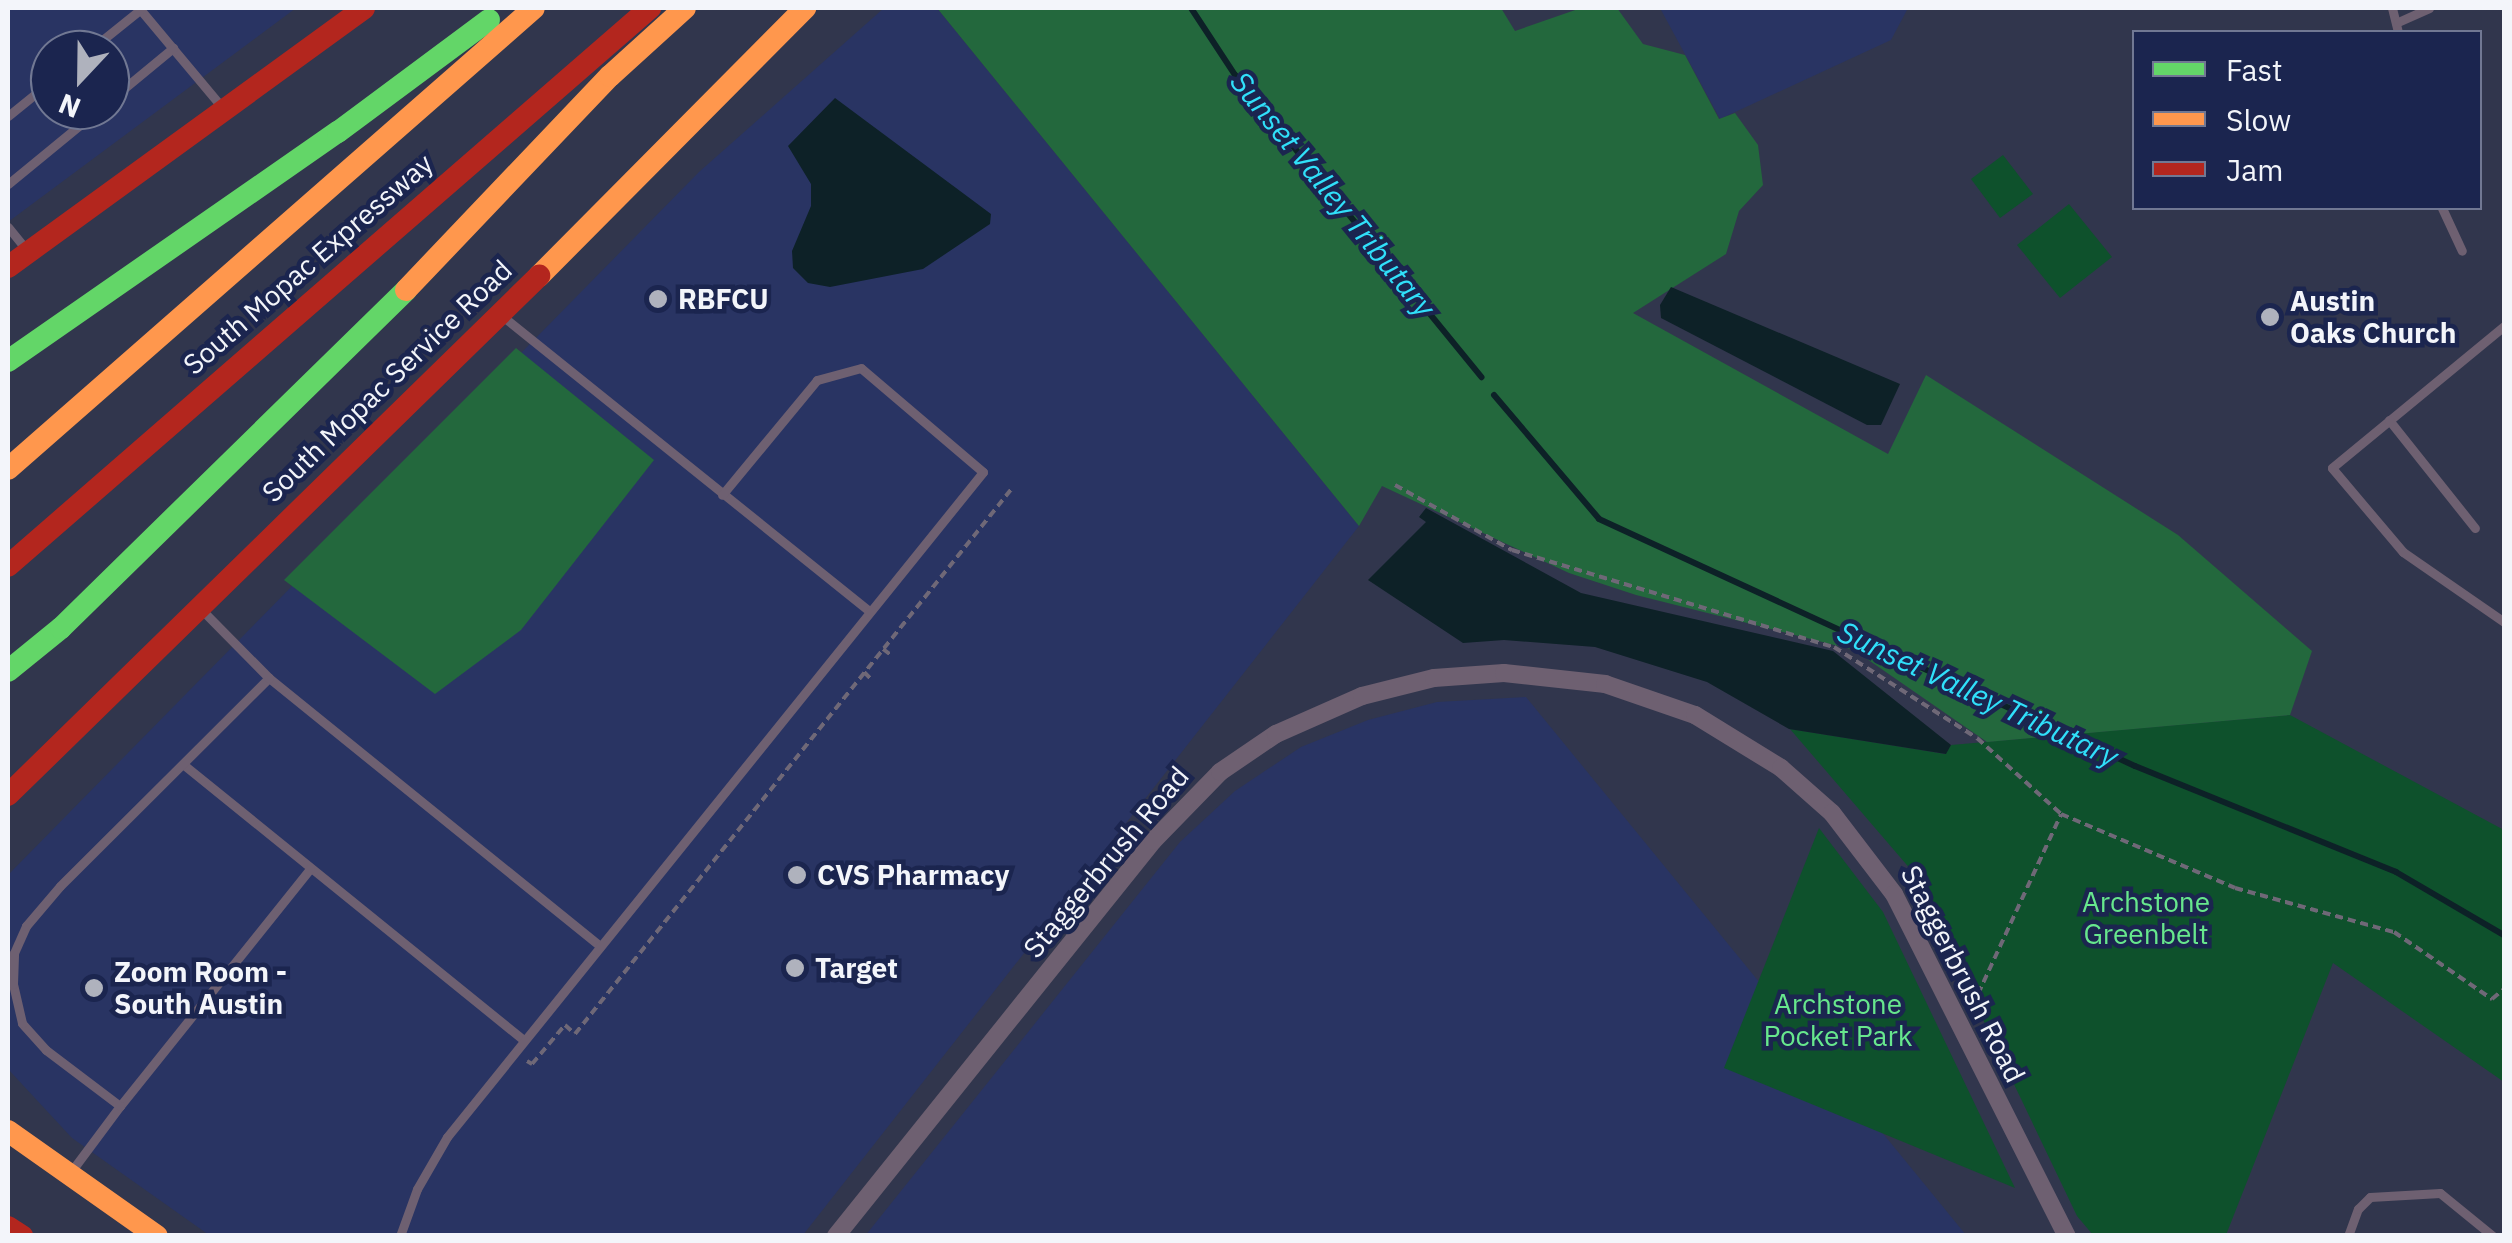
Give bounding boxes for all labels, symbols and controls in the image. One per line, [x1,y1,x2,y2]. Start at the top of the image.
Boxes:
north arrow [30,30,130,130]
legend [2132,30,2482,210]
text: Fast [2226,50,2283,89]
water label: Sunset Valley Tributary [1223,64,1443,324]
text: N [53,85,86,127]
text: Slow [2226,100,2291,139]
street label: South Mopac Expressway [176,146,440,382]
text: Jam [2226,150,2284,189]
street label: South Mopac Service Road [255,253,519,509]
place label: RBFCU [678,282,769,316]
place label: Austin Oaks Church [2290,284,2456,350]
marker: RBFCU [647,288,669,310]
marker: Austin Oaks Church [2259,306,2281,328]
water label: Sunset Valley Tributary [1832,613,2124,775]
street label: Staggerbrush Road [1016,760,1196,964]
place label: CVS Pharmacy [817,858,1009,892]
street label: Staggerbrush Road [1894,860,2032,1088]
marker: CVS Pharmacy [786,864,808,886]
park label: Archstone Greenbelt [2082,885,2210,951]
place label: Target [815,951,898,985]
place label: Zoom Room - South Austin [114,955,287,1021]
marker: Target [784,957,806,979]
marker: Zoom Room - South Austin [83,977,105,999]
park label: Archstone Pocket Park [1764,987,1912,1053]

